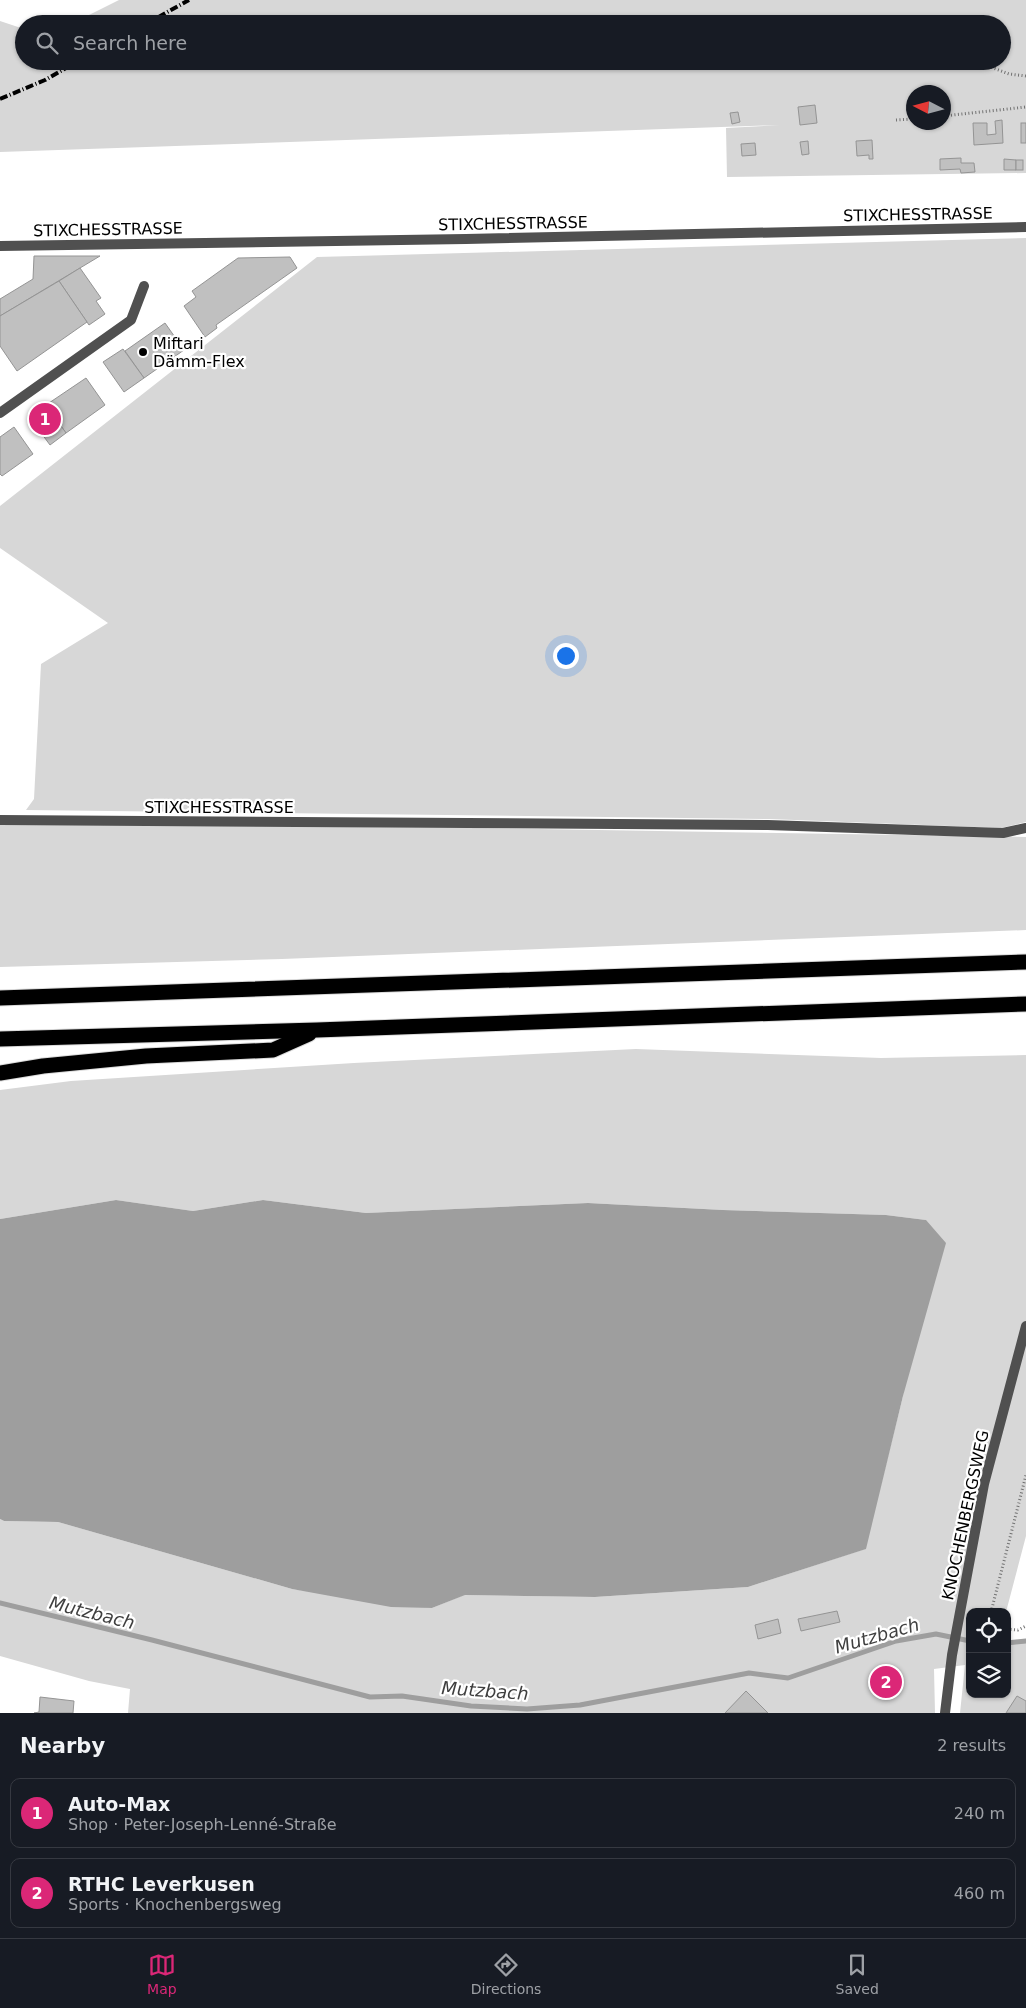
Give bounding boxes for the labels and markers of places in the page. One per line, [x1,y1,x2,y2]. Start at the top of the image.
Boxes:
place label: Miftari Dämm-Flex [153,334,245,371]
marker: Miftari Dämm-Flex [137,346,149,358]
pin: 1 [29,400,61,438]
pin: 2 [870,1663,902,1701]

